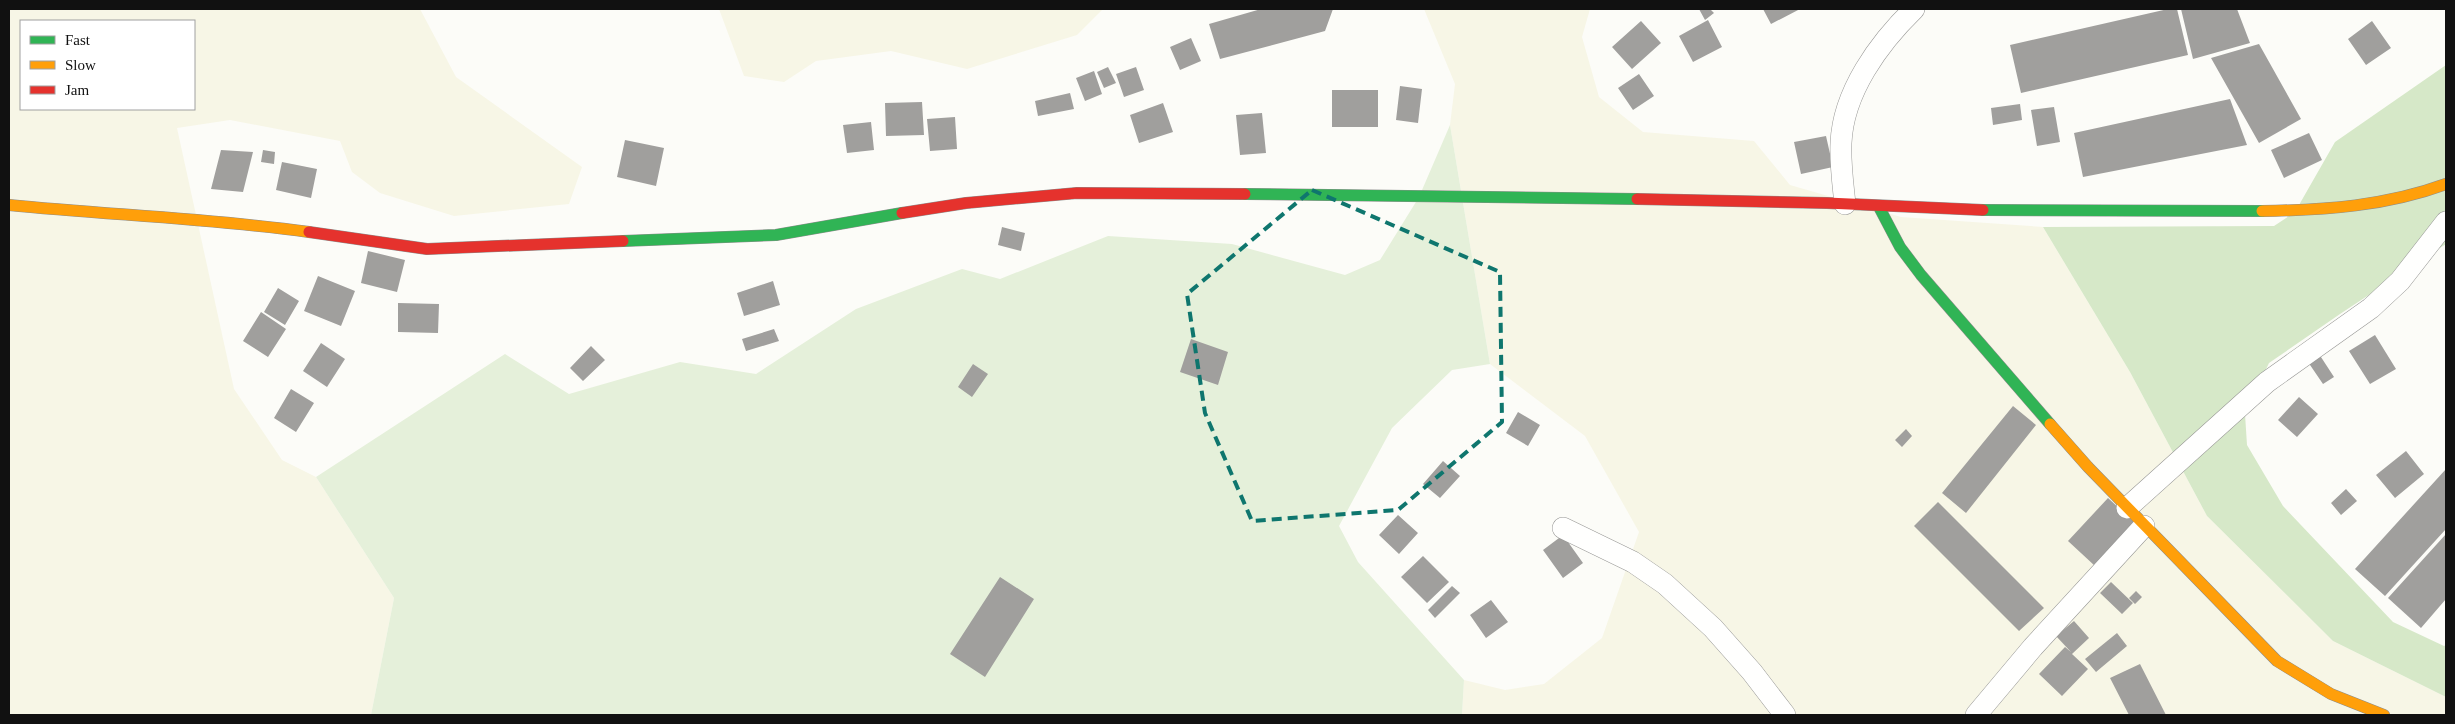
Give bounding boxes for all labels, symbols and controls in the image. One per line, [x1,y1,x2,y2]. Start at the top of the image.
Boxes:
legend [20,20,195,110]
text: Fast [65,32,91,48]
text: Slow [65,57,96,73]
text: Jam [65,82,89,98]

